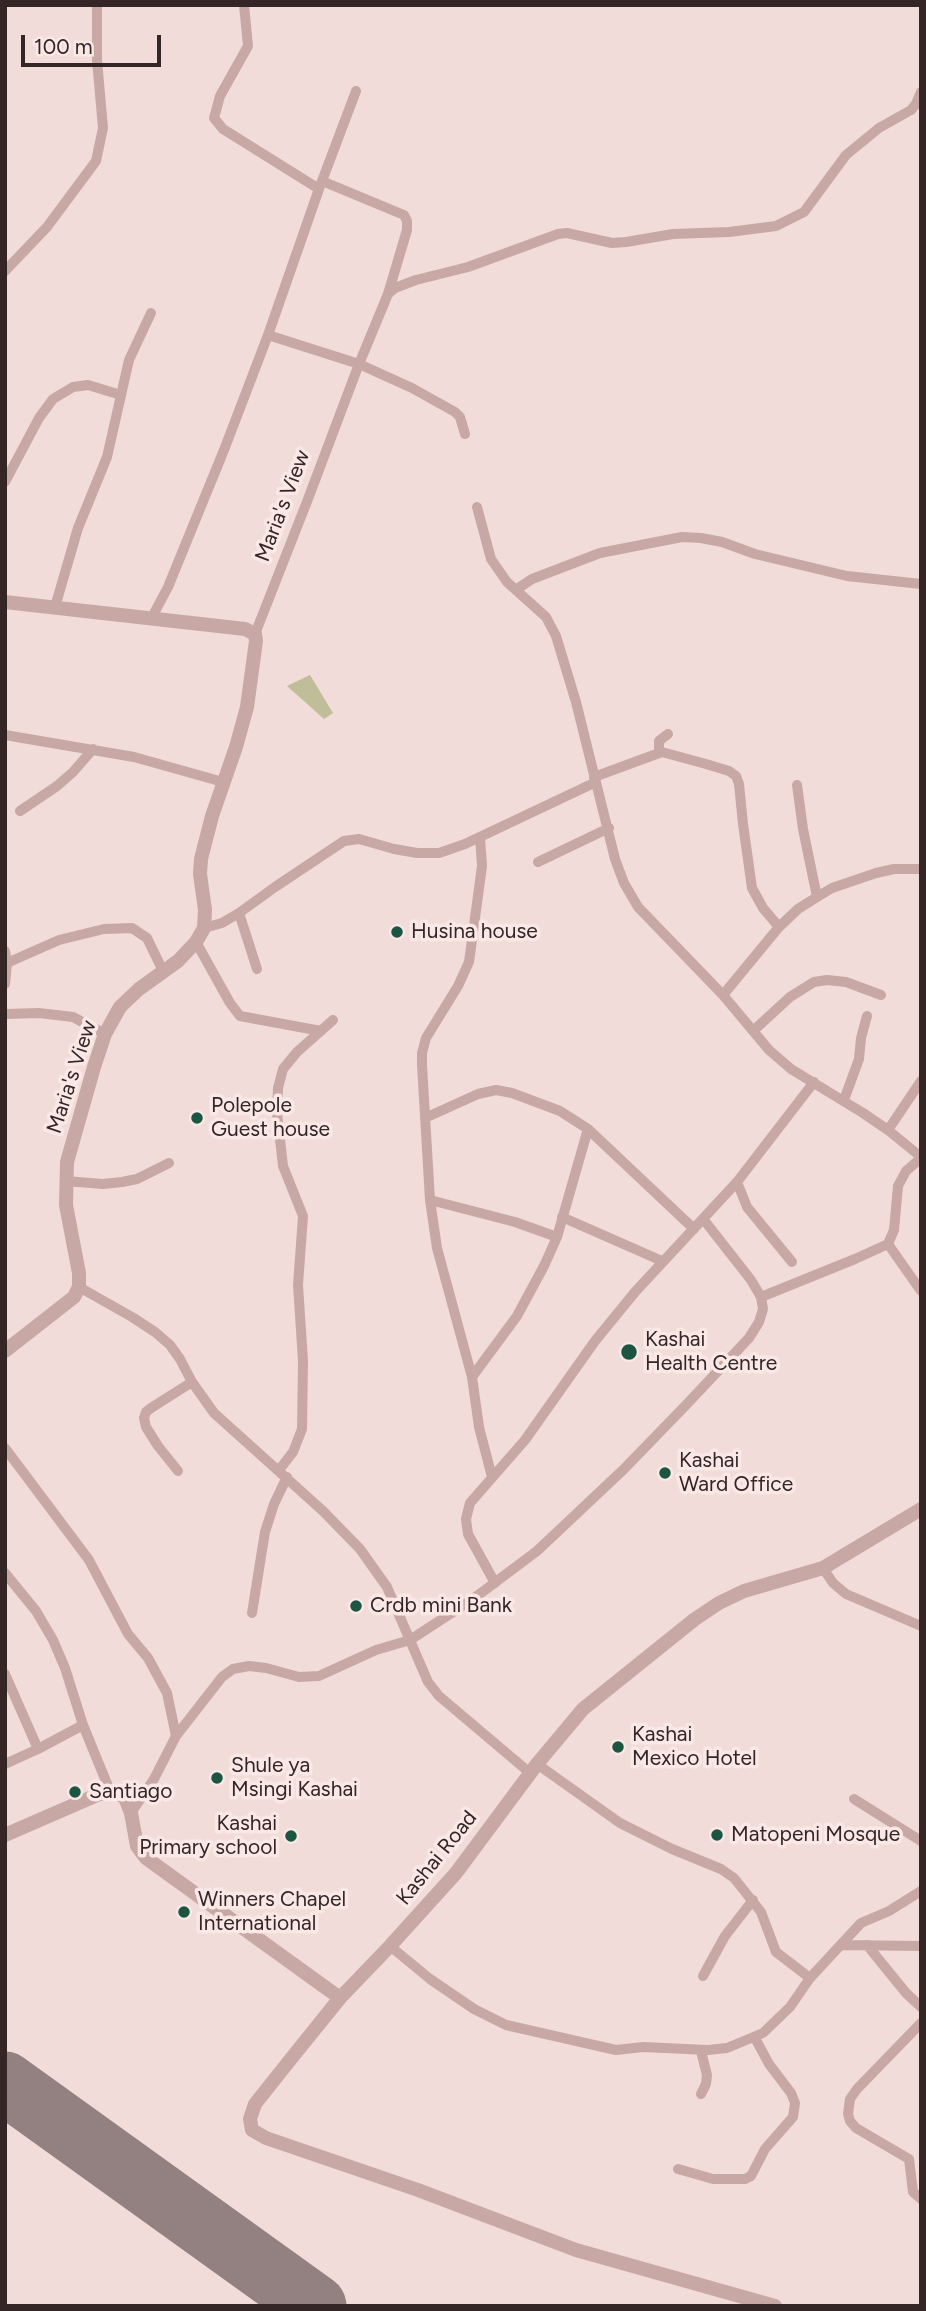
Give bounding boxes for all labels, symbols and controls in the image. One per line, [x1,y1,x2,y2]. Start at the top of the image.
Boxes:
scale bar [24,21,164,65]
text: 100 m [34,34,93,59]
street label: Maria's View [250,447,316,565]
place label: Husina house [411,919,538,945]
marker: Husina house [389,924,405,940]
street label: Maria's View [42,1017,102,1137]
place label: Polepole Guest house [211,1093,330,1143]
marker: Polepole Guest house [189,1110,205,1126]
place label: Kashai Health Centre [645,1327,777,1377]
marker: Kashai Health Centre [619,1342,639,1362]
place label: Kashai Ward Office [679,1448,793,1498]
marker: Kashai Ward Office [657,1465,673,1481]
place label: Crdb mini Bank [370,1593,512,1619]
marker: Crdb mini Bank [348,1598,364,1614]
place label: Kashai Mexico Hotel [632,1722,757,1772]
marker: Kashai Mexico Hotel [610,1739,626,1755]
place label: Shule ya Msingi Kashai [231,1753,358,1803]
marker: Shule ya Msingi Kashai [209,1770,225,1786]
place label: Santiago [89,1779,172,1805]
marker: Santiago [67,1784,83,1800]
street label: Kashai Road [391,1806,483,1910]
place label: Kashai Primary school [139,1811,277,1861]
place label: Matopeni Mosque [731,1822,900,1848]
marker: Matopeni Mosque [709,1827,725,1843]
marker: Kashai Primary school [283,1828,299,1844]
place label: Winners Chapel International [198,1887,346,1937]
marker: Winners Chapel International [176,1904,192,1920]

